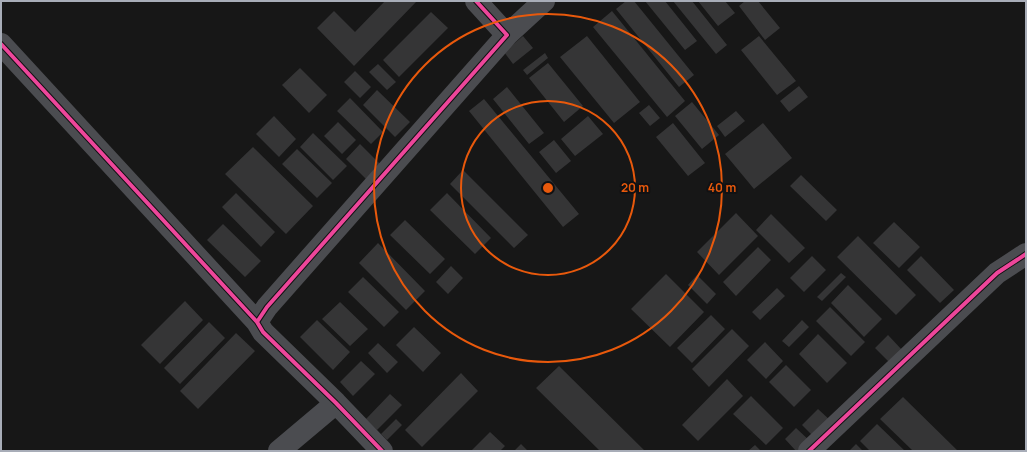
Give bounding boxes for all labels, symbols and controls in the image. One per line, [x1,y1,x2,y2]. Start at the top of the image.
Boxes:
text: 20 m [621,179,649,196]
text: 40 m [708,179,736,196]
centre of rings [541,181,555,195]

